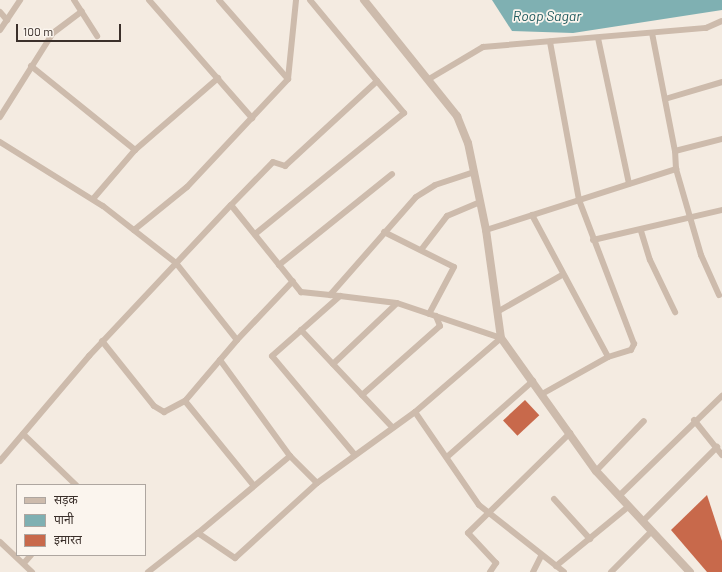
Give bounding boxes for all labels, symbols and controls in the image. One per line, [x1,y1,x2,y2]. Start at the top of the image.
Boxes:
water label: Roop Sagar [513,8,581,24]
scale bar [18,16,123,42]
text: 100 m [23,24,53,38]
legend [16,484,146,556]
text: सड़क [54,492,78,506]
text: पानी [54,512,74,526]
text: इमारत [54,532,82,546]

